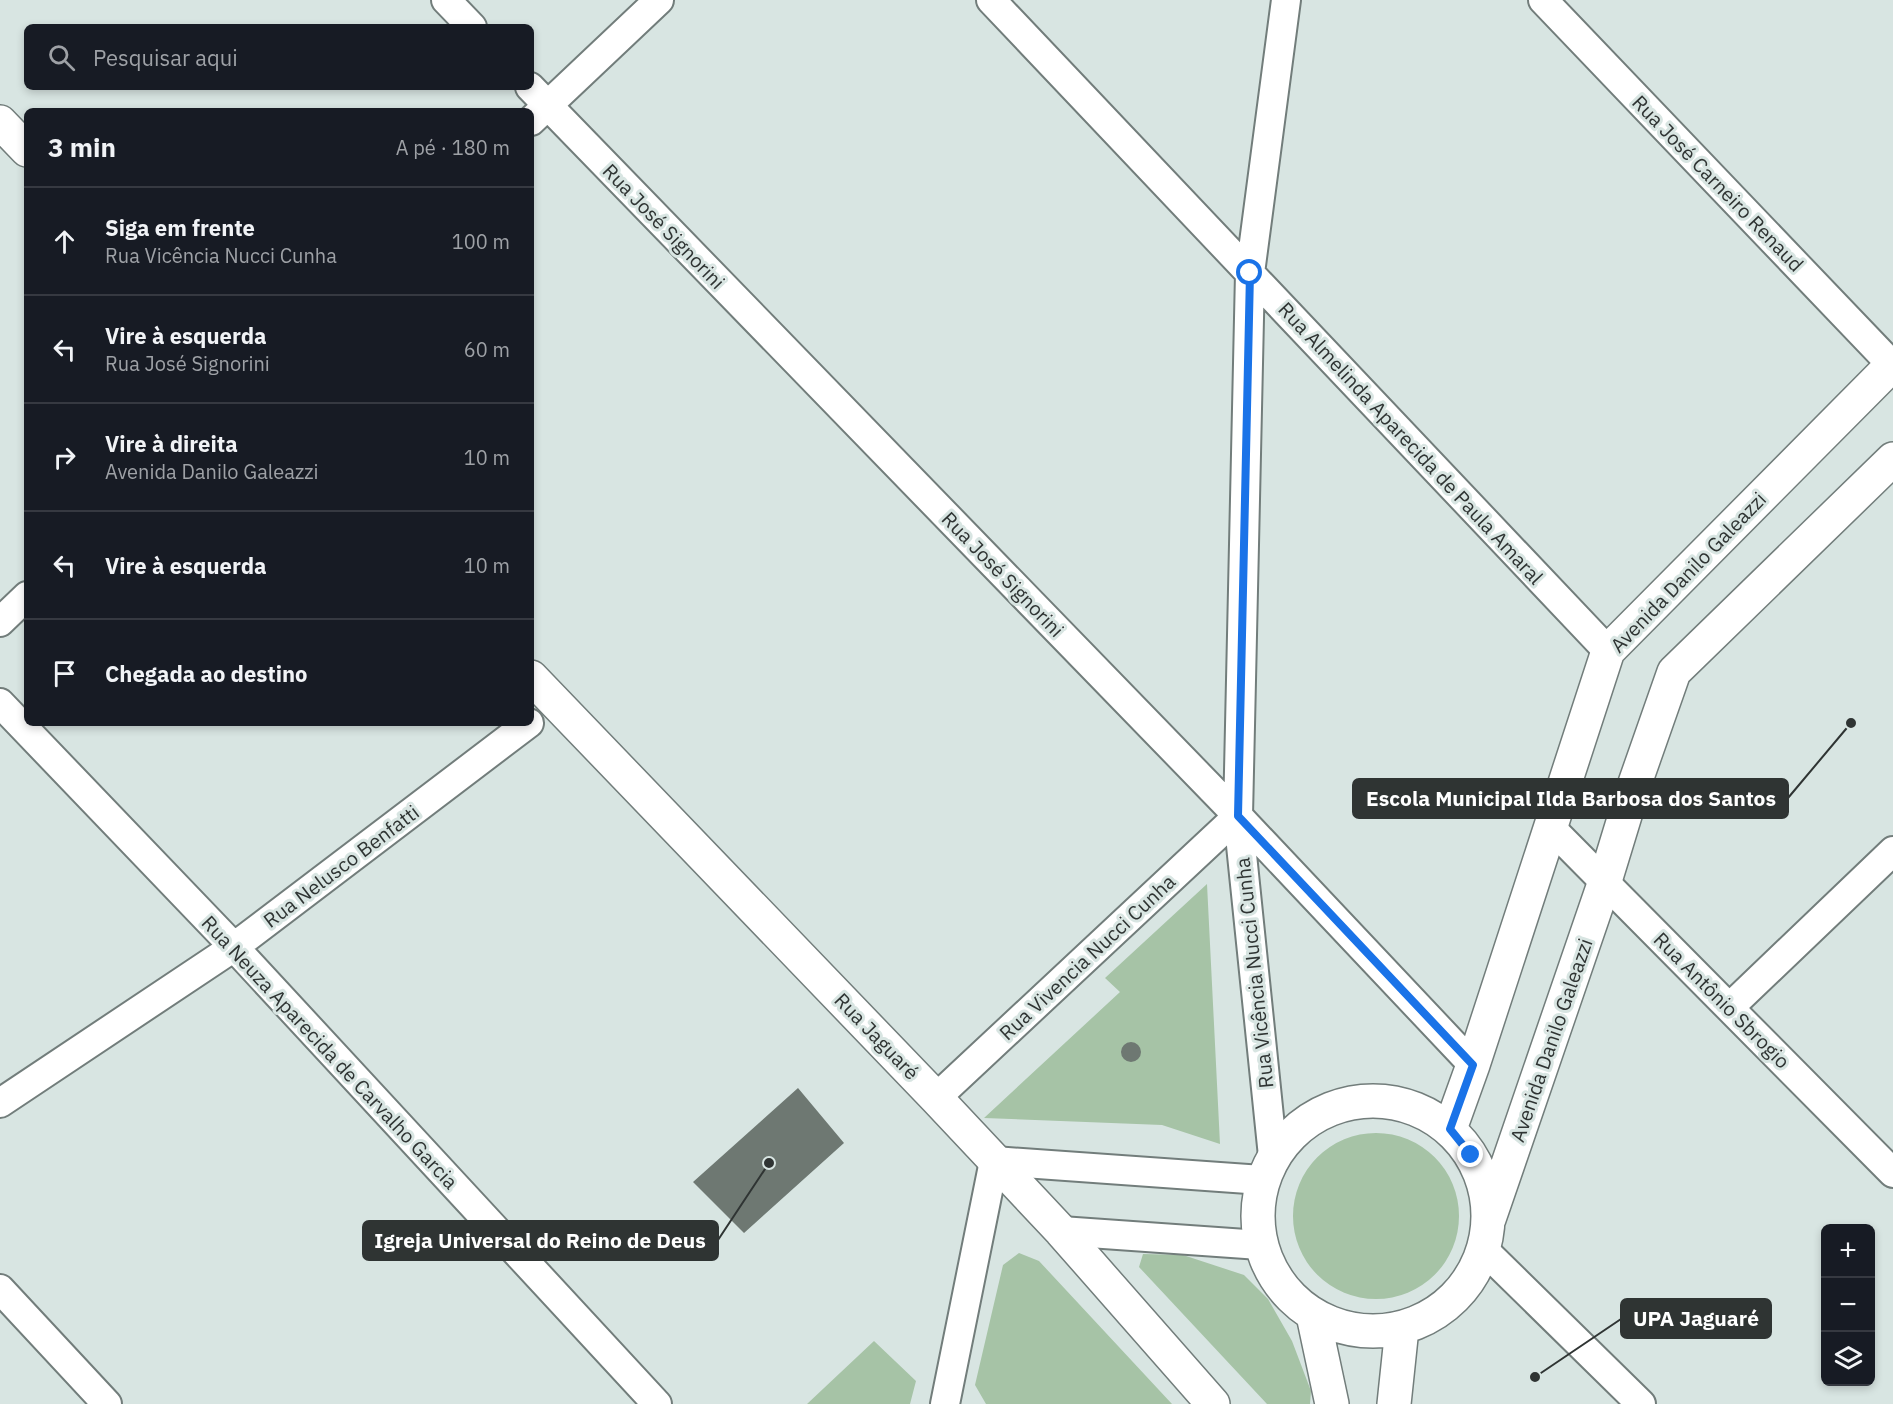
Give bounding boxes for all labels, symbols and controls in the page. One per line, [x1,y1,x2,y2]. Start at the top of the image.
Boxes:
search box [24,24,534,90]
icon: search [45,41,78,74]
text: Pesquisar aqui [93,43,238,72]
street label: Rua José Carneiro Renaud [1626,89,1810,277]
text: 3 min [48,130,116,164]
text: A pé · 180 m [396,134,510,161]
street label: Rua José Signorini [597,157,731,295]
text: Siga em frente [105,213,255,242]
icon: ahead [48,225,81,258]
text: 100 m [452,228,510,255]
text: Rua Vicência Nucci Cunha [105,242,337,269]
route start [1236,259,1262,285]
street label: Rua Almelinda Aparecida de Paula Amaral [1273,296,1549,590]
text: Vire à esquerda [105,321,267,350]
icon: left [48,333,81,366]
text: 60 m [464,336,510,363]
text: Rua José Signorini [105,350,270,377]
text: Vire à direita [105,429,238,458]
icon: right [48,441,81,474]
text: 10 m [464,444,510,471]
text: Avenida Danilo Galeazzi [105,458,319,485]
street label: Avenida Danilo Galeazzi [1604,486,1772,658]
street label: Rua José Signorini [936,505,1070,643]
icon: left [48,549,81,582]
text: Vire à esquerda [105,551,267,580]
text: 10 m [464,552,510,579]
icon: arrive [48,657,81,690]
text: Chegada ao destino [105,659,308,688]
callout: Escola Municipal Ilda Barbosa dos Santos [1353,779,1788,818]
text: Escola Municipal Ilda Barbosa dos Santos [1366,784,1776,812]
street label: Rua Nelusco Benfatti [258,798,424,934]
street label: Rua Vicência Nucci Cunha [1228,856,1280,1090]
street label: Rua Vivencia Nucci Cunha [993,868,1181,1046]
street label: Rua Neuza Aparecida de Carvalho Garcia [196,909,464,1195]
street label: Rua Antônio Sbrogio [1648,926,1796,1074]
street label: Avenida Danilo Galeazzi [1503,935,1599,1145]
street label: Rua Jaguaré [829,987,925,1085]
route end [1457,1141,1483,1167]
callout: Igreja Universal do Reino de Deus [363,1221,718,1260]
map controls [1821,1224,1875,1386]
button: + [1821,1224,1875,1278]
text: Igreja Universal do Reino de Deus [374,1226,706,1254]
button: − [1821,1278,1875,1332]
callout: UPA Jaguaré [1621,1299,1771,1338]
text: UPA Jaguaré [1633,1304,1759,1332]
button: layers [1821,1332,1875,1386]

